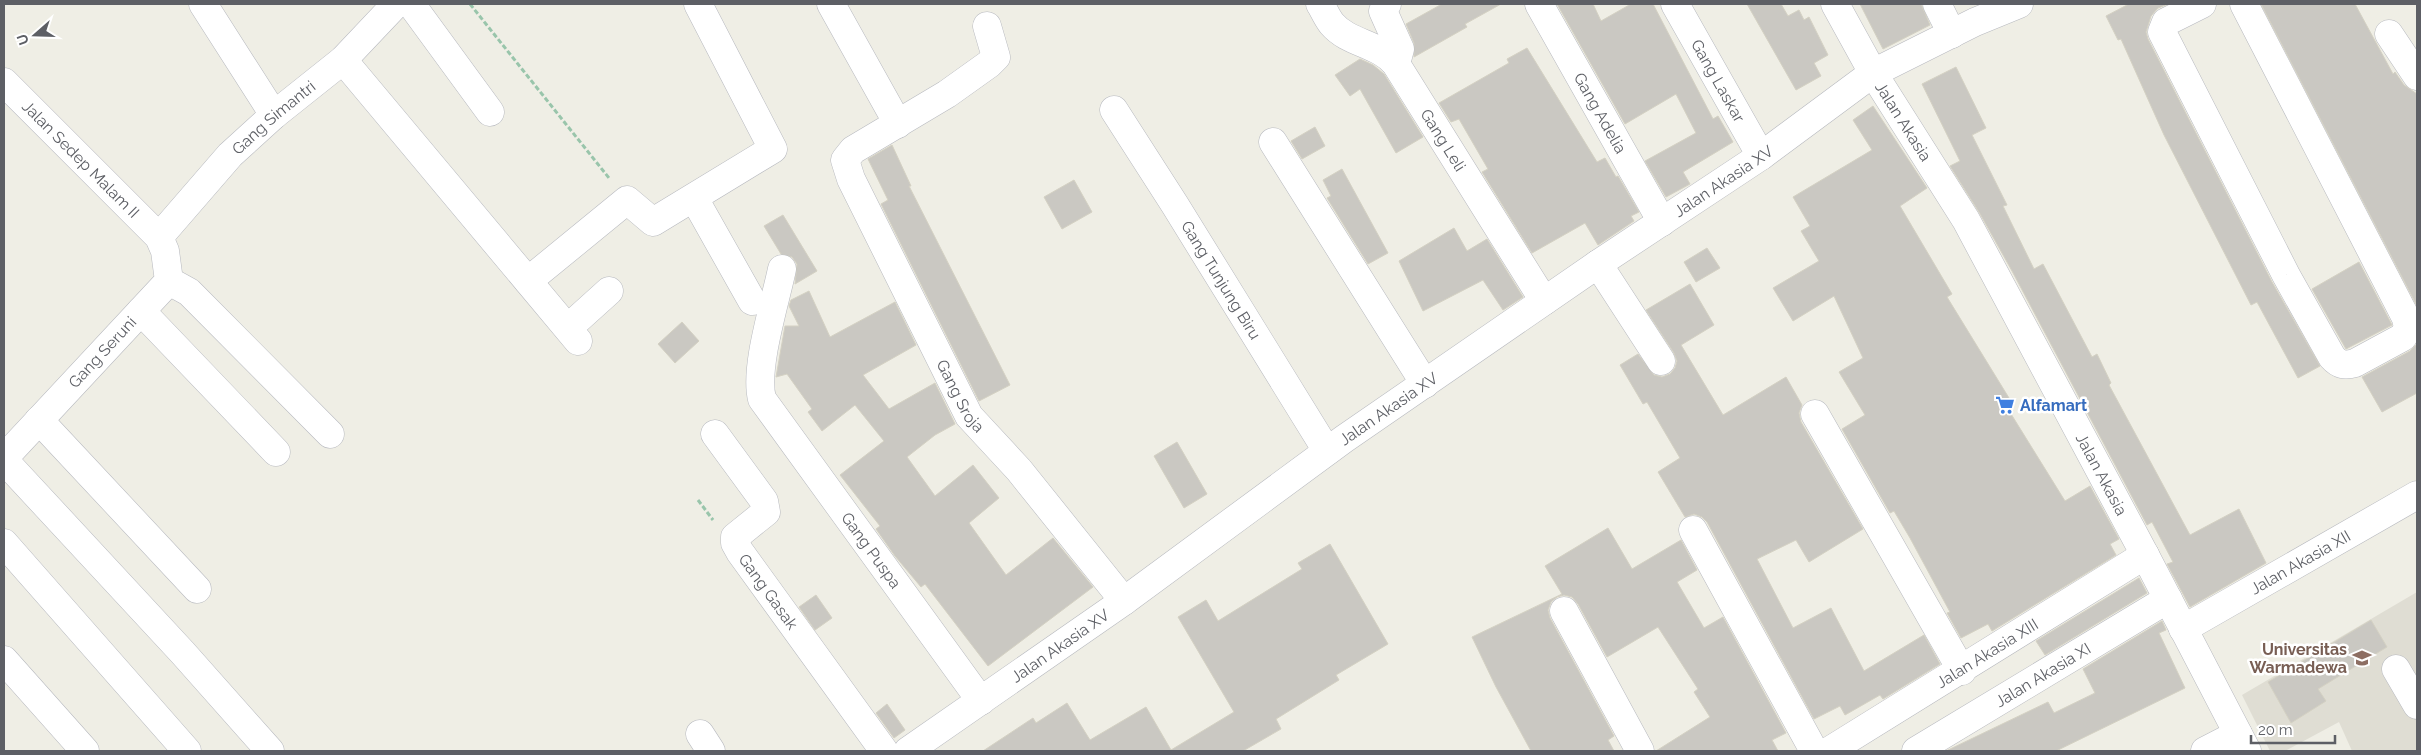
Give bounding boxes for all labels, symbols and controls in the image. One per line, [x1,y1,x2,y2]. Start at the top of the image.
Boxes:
north arrow [10,10,60,60]
text: U [13,32,32,47]
street label: Gang Laskar [1687,36,1749,126]
street label: Gang Adelia [1570,69,1630,157]
street label: Gang Simantri [228,77,319,159]
street label: Jalan Akasia [1871,78,1935,165]
street label: Jalan Sedep Malam II [18,97,143,222]
street label: Gang Leli [1416,105,1470,175]
street label: Jalan Akasia XV [1670,141,1777,221]
street label: Gang Tunjung Biru [1177,217,1265,343]
street label: Gang Seruni [65,313,140,392]
street label: Gang Sroja [932,357,988,436]
street label: Jalan Akasia XV [1336,368,1442,449]
supermarket icon: Alfamart [1994,394,2016,416]
place label: Alfamart [2020,396,2087,415]
street label: Jalan Akasia [2072,430,2131,519]
street label: Gang Puspa [837,509,905,592]
street label: Jalan Akasia XII [2247,526,2354,598]
street label: Gang Gasak [734,550,802,634]
street label: Jalan Akasia XV [1008,605,1113,687]
street label: Jalan Akasia XIII [1933,615,2043,693]
street label: Jalan Akasia XI [1990,639,2094,711]
place label: Universitas Warmadewa [2250,640,2347,677]
school or university icon: Universitas Warmadewa [2351,647,2373,669]
scale bar [2251,712,2335,744]
text: 20 m [2258,721,2293,739]

